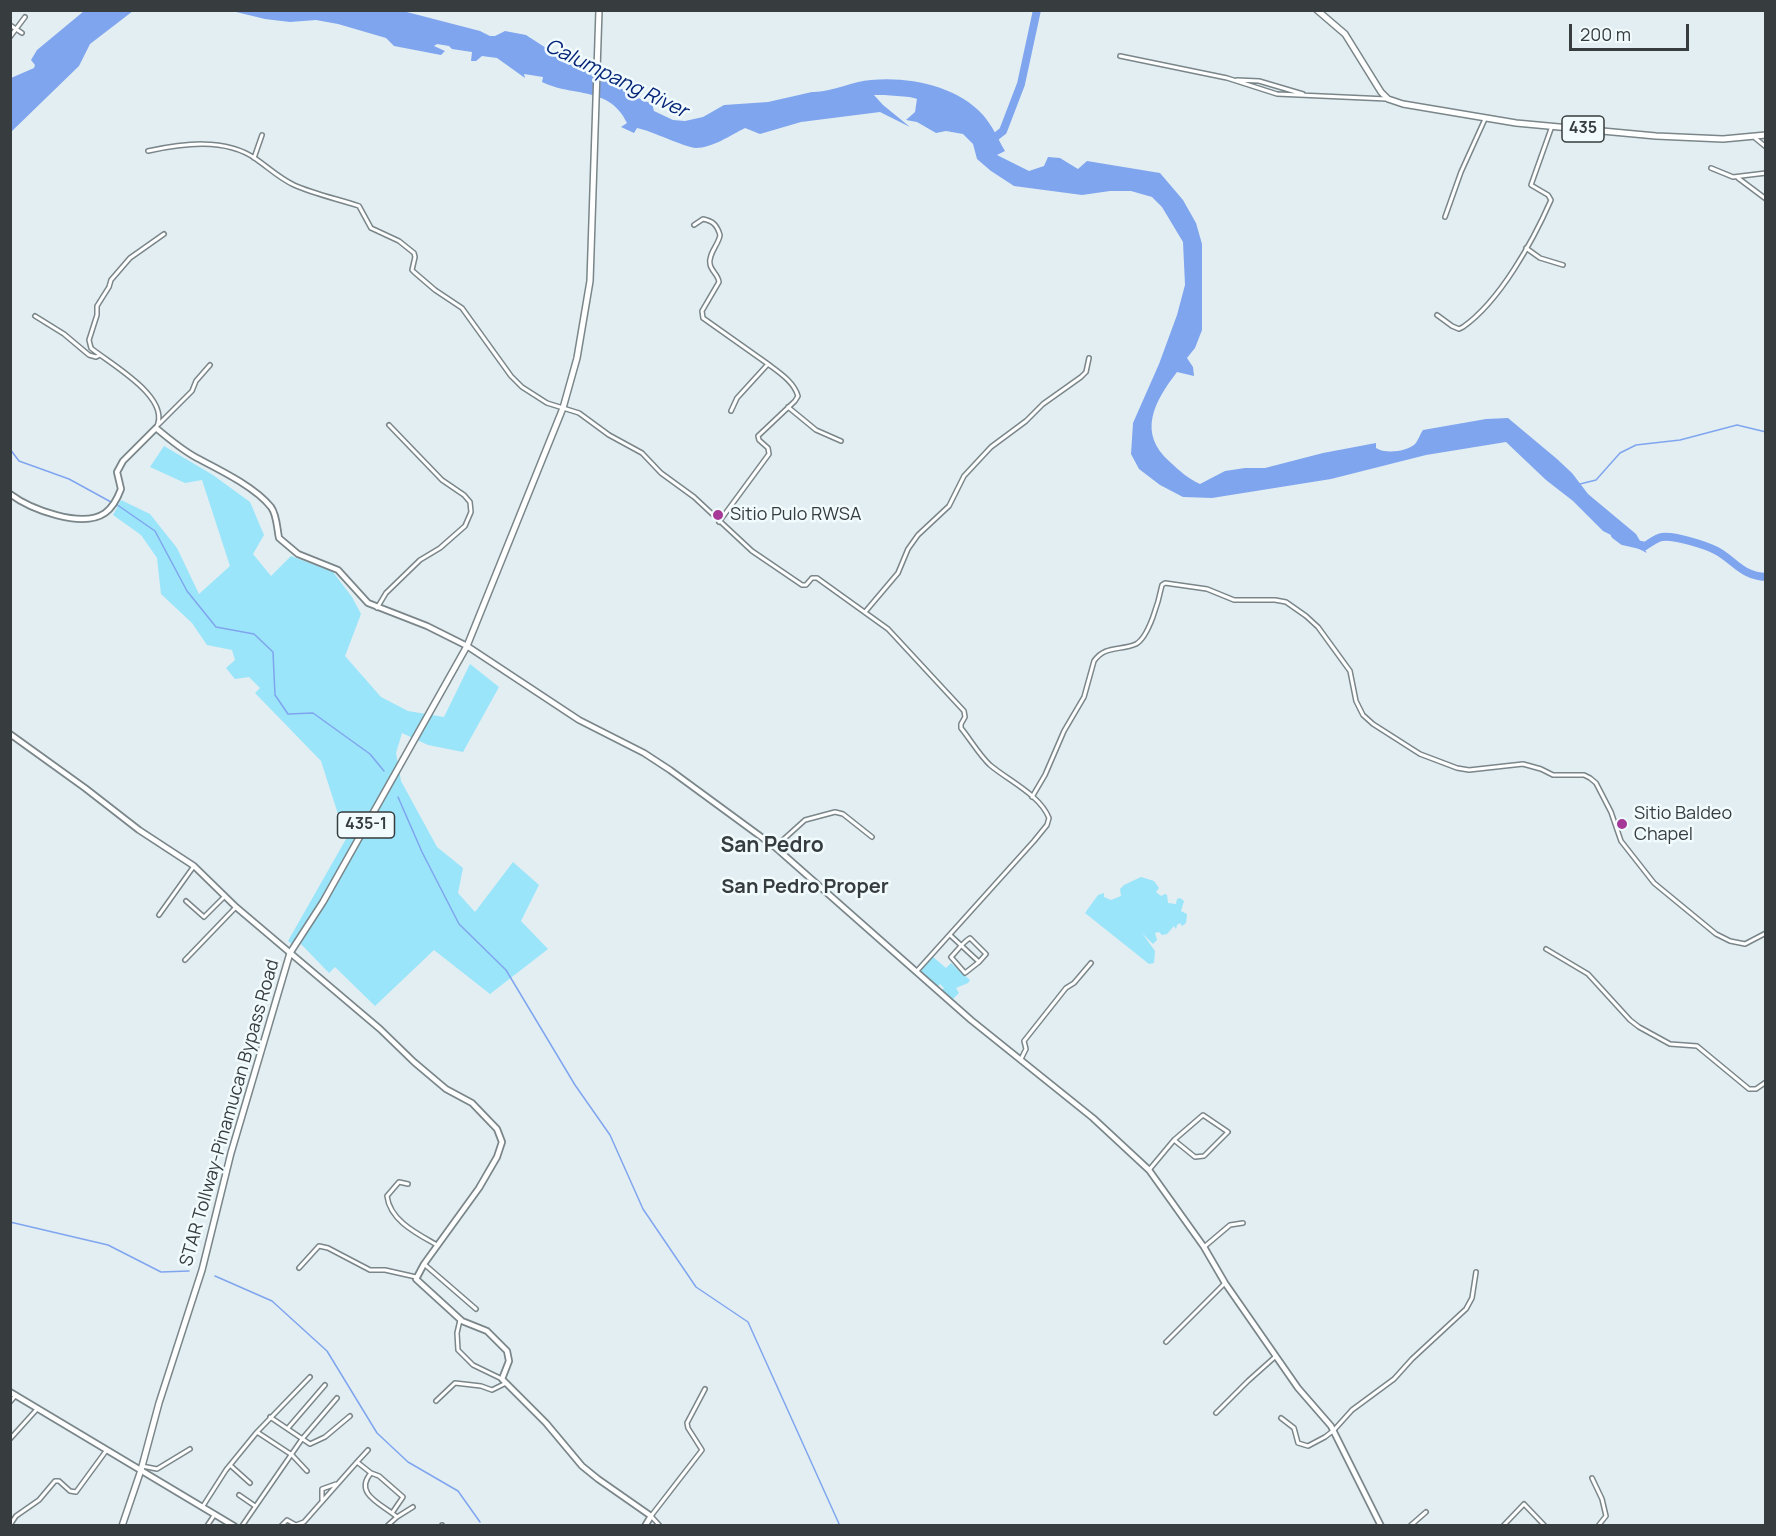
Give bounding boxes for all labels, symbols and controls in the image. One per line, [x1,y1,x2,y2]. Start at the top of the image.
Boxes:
scale bar [1572,12,1692,50]
text: 200 m [1580,22,1631,46]
water label: Calumpang River [541,34,691,124]
road number: 435 [1562,116,1604,142]
place label: Sitio Pulo RWSA [730,504,861,526]
marker: Sitio Pulo RWSA [711,508,725,522]
place label: Sitio Baldeo Chapel [1634,803,1732,846]
road number: 435-1 [338,812,394,838]
marker: Sitio Baldeo Chapel [1615,817,1629,831]
district label: San Pedro [720,833,824,859]
district label: San Pedro Proper [721,875,889,899]
street label: STAR Tollway-Pinamucan Bypass Road [176,957,284,1269]

